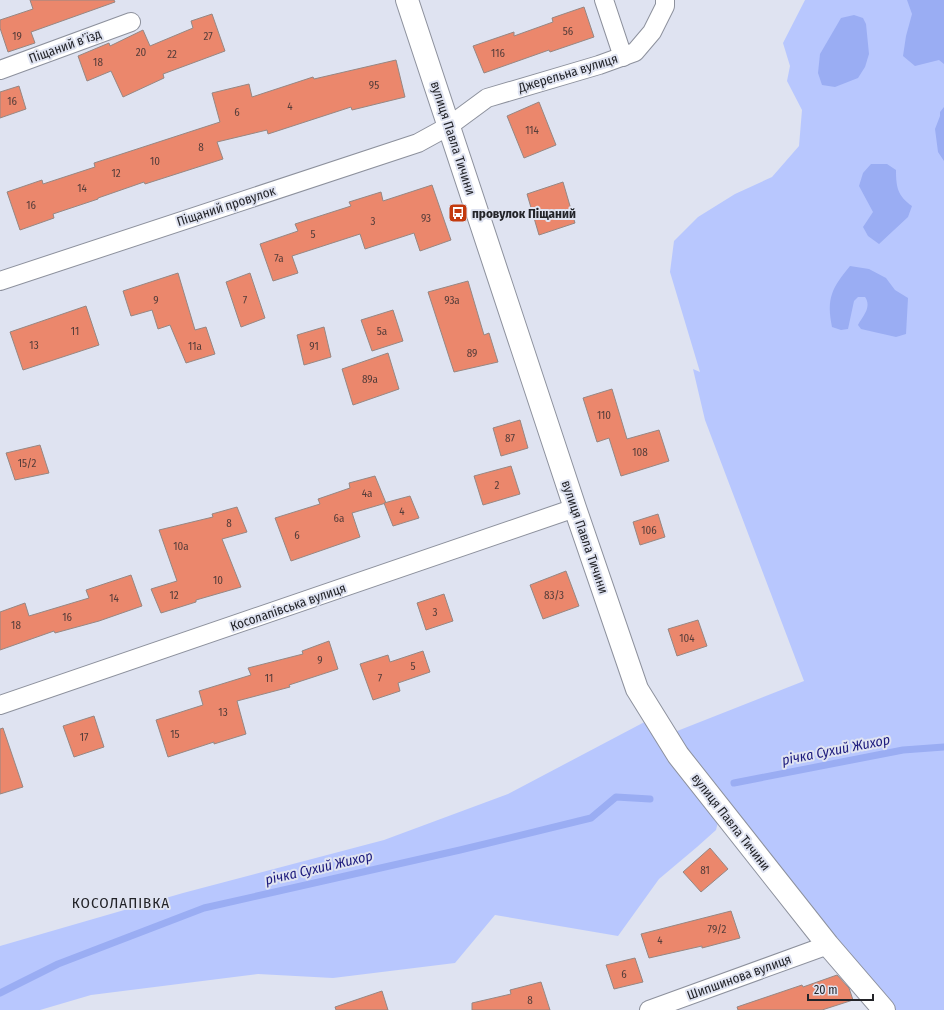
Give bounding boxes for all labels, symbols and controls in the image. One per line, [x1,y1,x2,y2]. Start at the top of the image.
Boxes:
house number: 56 [563,25,574,38]
street label: Піщаний в’їзд [27,26,104,66]
house number: 19 [12,30,22,43]
house number: 27 [203,30,213,43]
house number: 20 [136,46,147,59]
house number: 116 [491,47,505,60]
house number: 22 [167,48,177,61]
street label: Джерельна вулиця [516,51,620,96]
house number: 18 [93,56,103,69]
house number: 95 [369,79,379,92]
street label: вулиця Павла Тичини [428,79,478,197]
house number: 16 [7,95,17,108]
house number: 4 [287,100,293,113]
house number: 6 [234,106,240,119]
house number: 114 [525,124,540,137]
house number: 8 [198,141,204,154]
house number: 10 [150,155,160,168]
house number: 12 [111,167,121,180]
house number: 14 [77,182,87,195]
street label: Піщаний провулок [175,183,277,229]
house number: 16 [26,199,36,212]
bus stop icon: провулок Піщаний [447,202,469,224]
place label: провулок Піщаний [472,206,576,221]
house number: 93 [421,212,431,225]
house number: 3 [371,215,376,228]
house number: 5 [310,228,316,241]
house number: 7а [274,252,284,265]
house number: 9 [153,294,159,307]
house number: 7 [243,294,248,307]
house number: 93а [444,294,460,307]
house number: 11 [71,325,79,338]
house number: 5а [377,325,387,338]
house number: 13 [29,339,39,352]
house number: 11а [188,340,202,353]
house number: 91 [309,340,319,353]
house number: 89 [467,347,477,360]
house number: 89а [362,373,378,386]
house number: 110 [597,409,611,422]
house number: 87 [505,432,515,445]
house number: 108 [632,446,648,459]
house number: 15/2 [18,457,36,470]
street label: вулиця Павла Тичини [559,478,611,596]
house number: 2 [495,479,500,492]
house number: 4а [362,487,372,500]
house number: 4 [399,505,405,518]
house number: 6а [334,512,344,525]
house number: 8 [226,517,232,530]
house number: 106 [641,524,657,537]
house number: 6 [294,529,300,542]
house number: 10а [173,540,189,553]
house number: 10 [213,574,223,587]
street label: Косолапівська вулиця [228,580,348,634]
house number: 12 [169,589,179,602]
house number: 83/3 [544,589,564,602]
house number: 14 [109,592,119,605]
house number: 3 [433,606,438,619]
house number: 16 [62,611,72,624]
house number: 18 [11,619,21,632]
house number: 104 [679,632,695,645]
house number: 9 [317,654,323,667]
house number: 5 [410,660,416,673]
house number: 11 [265,672,273,685]
house number: 7 [378,672,383,685]
house number: 13 [218,706,228,719]
house number: 15 [170,728,180,741]
house number: 17 [80,731,89,744]
water label: річка Сухий Жихор [781,731,891,769]
street label: вулиця Павла Тичини [689,771,773,873]
water label: річка Сухий Жихор [264,847,374,889]
house number: 81 [700,864,710,877]
district label: КОСОЛАПІВКА [72,894,170,912]
house number: 79/2 [708,923,727,936]
house number: 4 [657,934,663,947]
street label: Шипшинова вулиця [685,951,793,1003]
house number: 6 [621,968,627,981]
scale bar [808,976,873,1002]
text: 20 m [814,983,838,997]
house number: 8 [527,994,533,1007]

